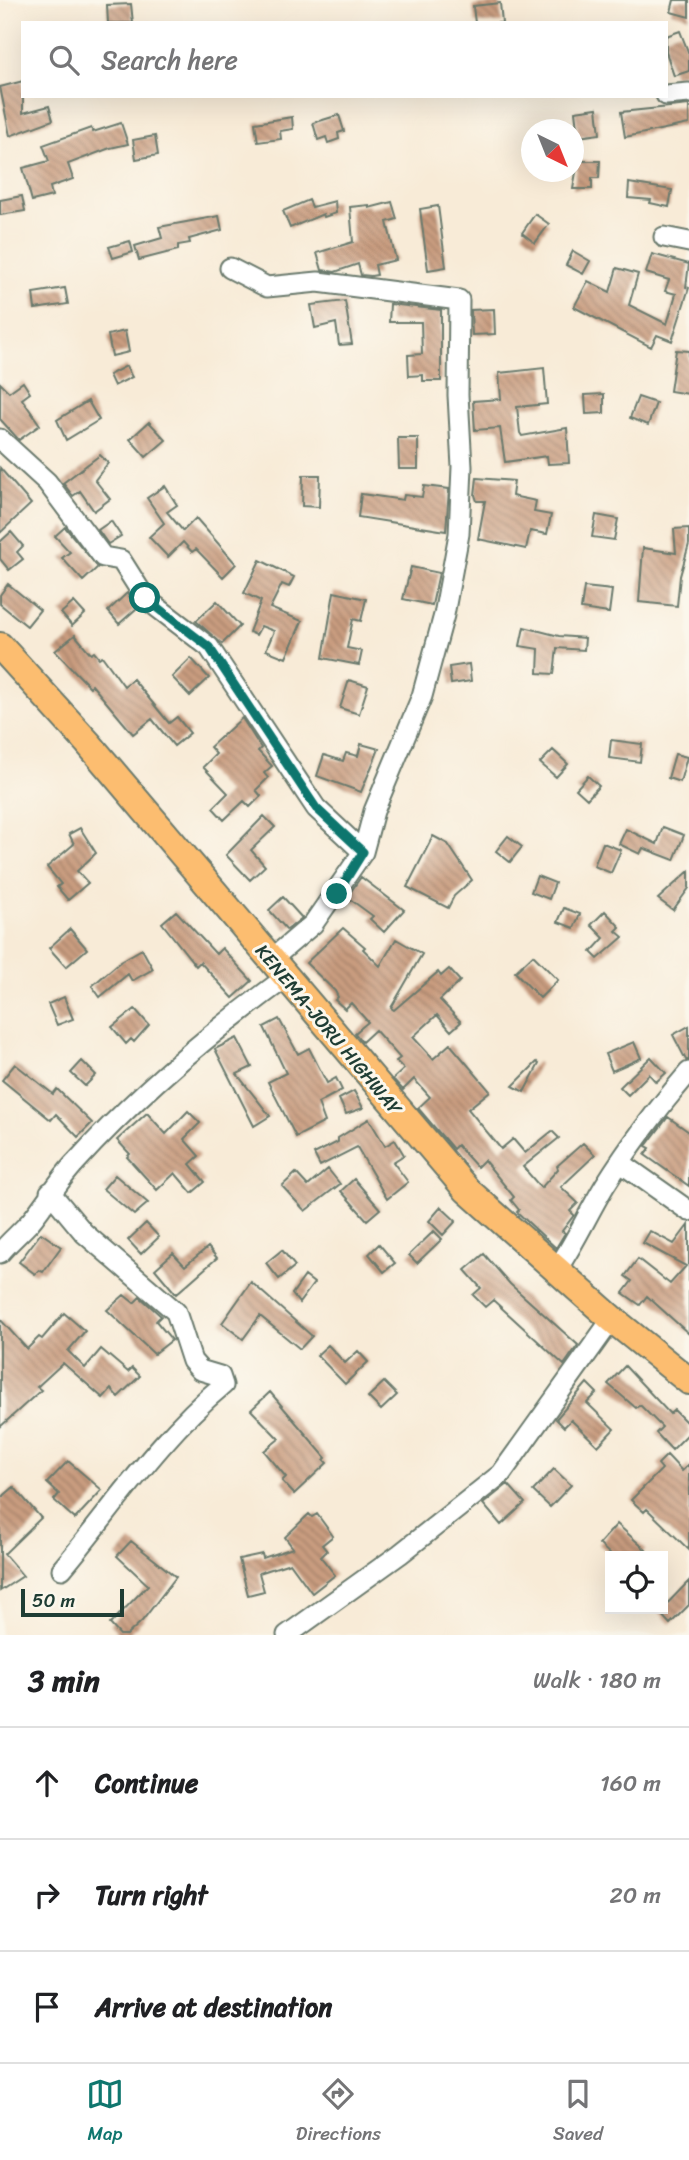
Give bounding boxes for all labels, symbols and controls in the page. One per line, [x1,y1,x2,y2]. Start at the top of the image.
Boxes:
search box [21,21,668,98]
text: Search here [101,37,238,83]
icon: search [45,41,83,79]
north arrow [521,119,584,182]
route start [129,582,160,613]
route end [321,878,352,909]
street label: KENEMA-JORU HIGHWAY [247,936,411,1124]
map controls [605,1551,668,1614]
button: locate [605,1551,668,1614]
text: 50 m [32,1584,75,1617]
scale bar [21,1586,124,1618]
text: 3 min [28,1654,100,1708]
text: Walk · 180 m [533,1660,661,1701]
text: Continue [95,1760,198,1806]
text: 160 m [600,1763,661,1804]
icon: ahead [28,1764,66,1802]
text: Turn right [95,1872,208,1918]
text: 20 m [610,1875,661,1916]
icon: right [28,1876,66,1914]
text: Arrive at destination [95,1984,332,2030]
icon: arrive [28,1988,66,2026]
tab: Map [86,2075,124,2150]
tab: Directions [296,2075,381,2150]
tab: Saved [553,2075,603,2150]

